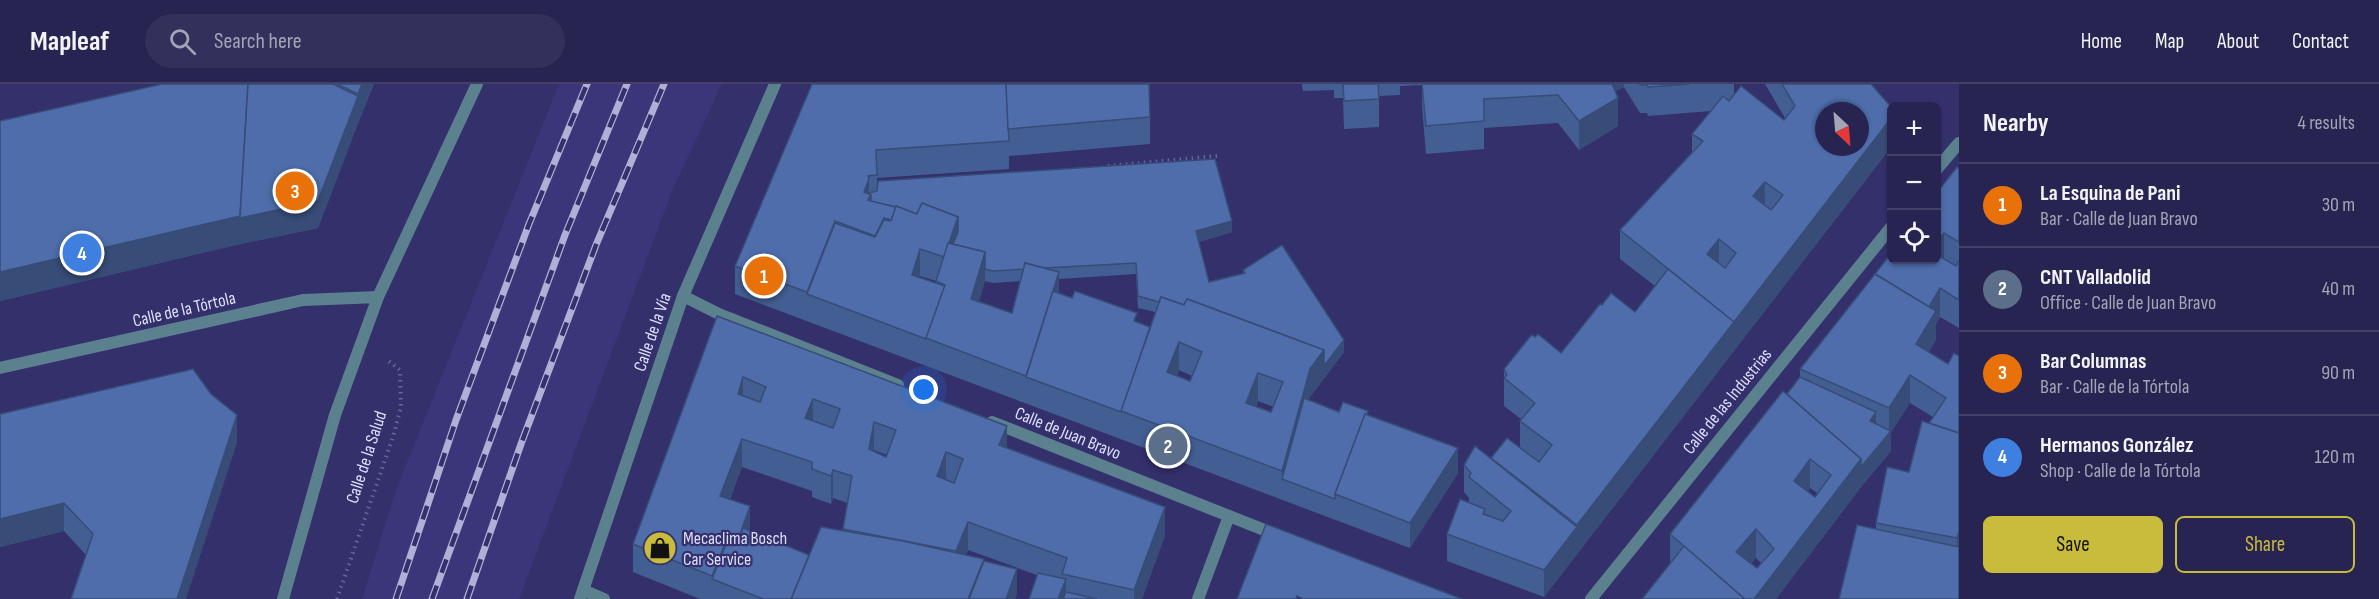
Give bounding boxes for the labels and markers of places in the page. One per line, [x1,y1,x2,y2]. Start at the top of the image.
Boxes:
pin: 3 [276,168,314,214]
pin: 4 [62,230,101,276]
pin: 1 [744,254,783,298]
pin: 2 [1148,424,1188,469]
place label: Mecaclima Bosch Car Service [683,528,787,570]
shop icon: Mecaclima Bosch Car Service [642,530,678,566]

